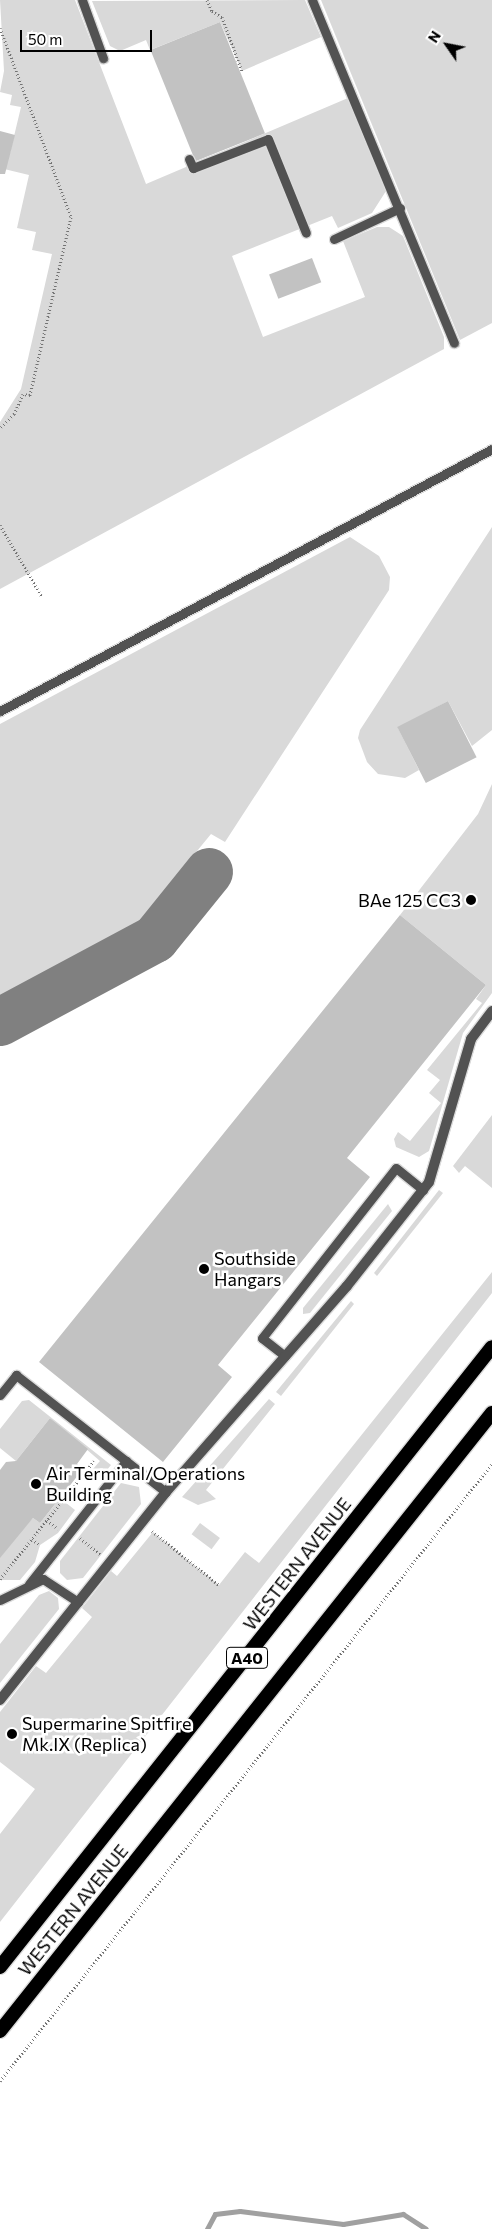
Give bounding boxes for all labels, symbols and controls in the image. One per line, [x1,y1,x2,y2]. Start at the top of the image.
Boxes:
scale bar [22,20,155,52]
north arrow [422,20,472,70]
text: N [424,28,444,46]
text: 50 m [28,30,62,48]
place label: BAe 125 CC3 [358,889,461,911]
marker: BAe 125 CC3 [465,894,477,906]
place label: Southside Hangars [214,1248,296,1290]
marker: Southside Hangars [198,1263,210,1275]
place label: Air Terminal/Operations Building [46,1463,245,1506]
marker: Air Terminal/Operations Building [30,1478,42,1490]
street label: WESTERN AVENUE [239,1493,355,1635]
road number: A40 [226,1645,268,1672]
place label: Supermarine Spitfire Mk.IX (Replica) [22,1713,191,1756]
marker: Supermarine Spitfire Mk.IX (Replica) [6,1728,18,1740]
street label: WESTERN AVENUE [14,1840,132,1980]

